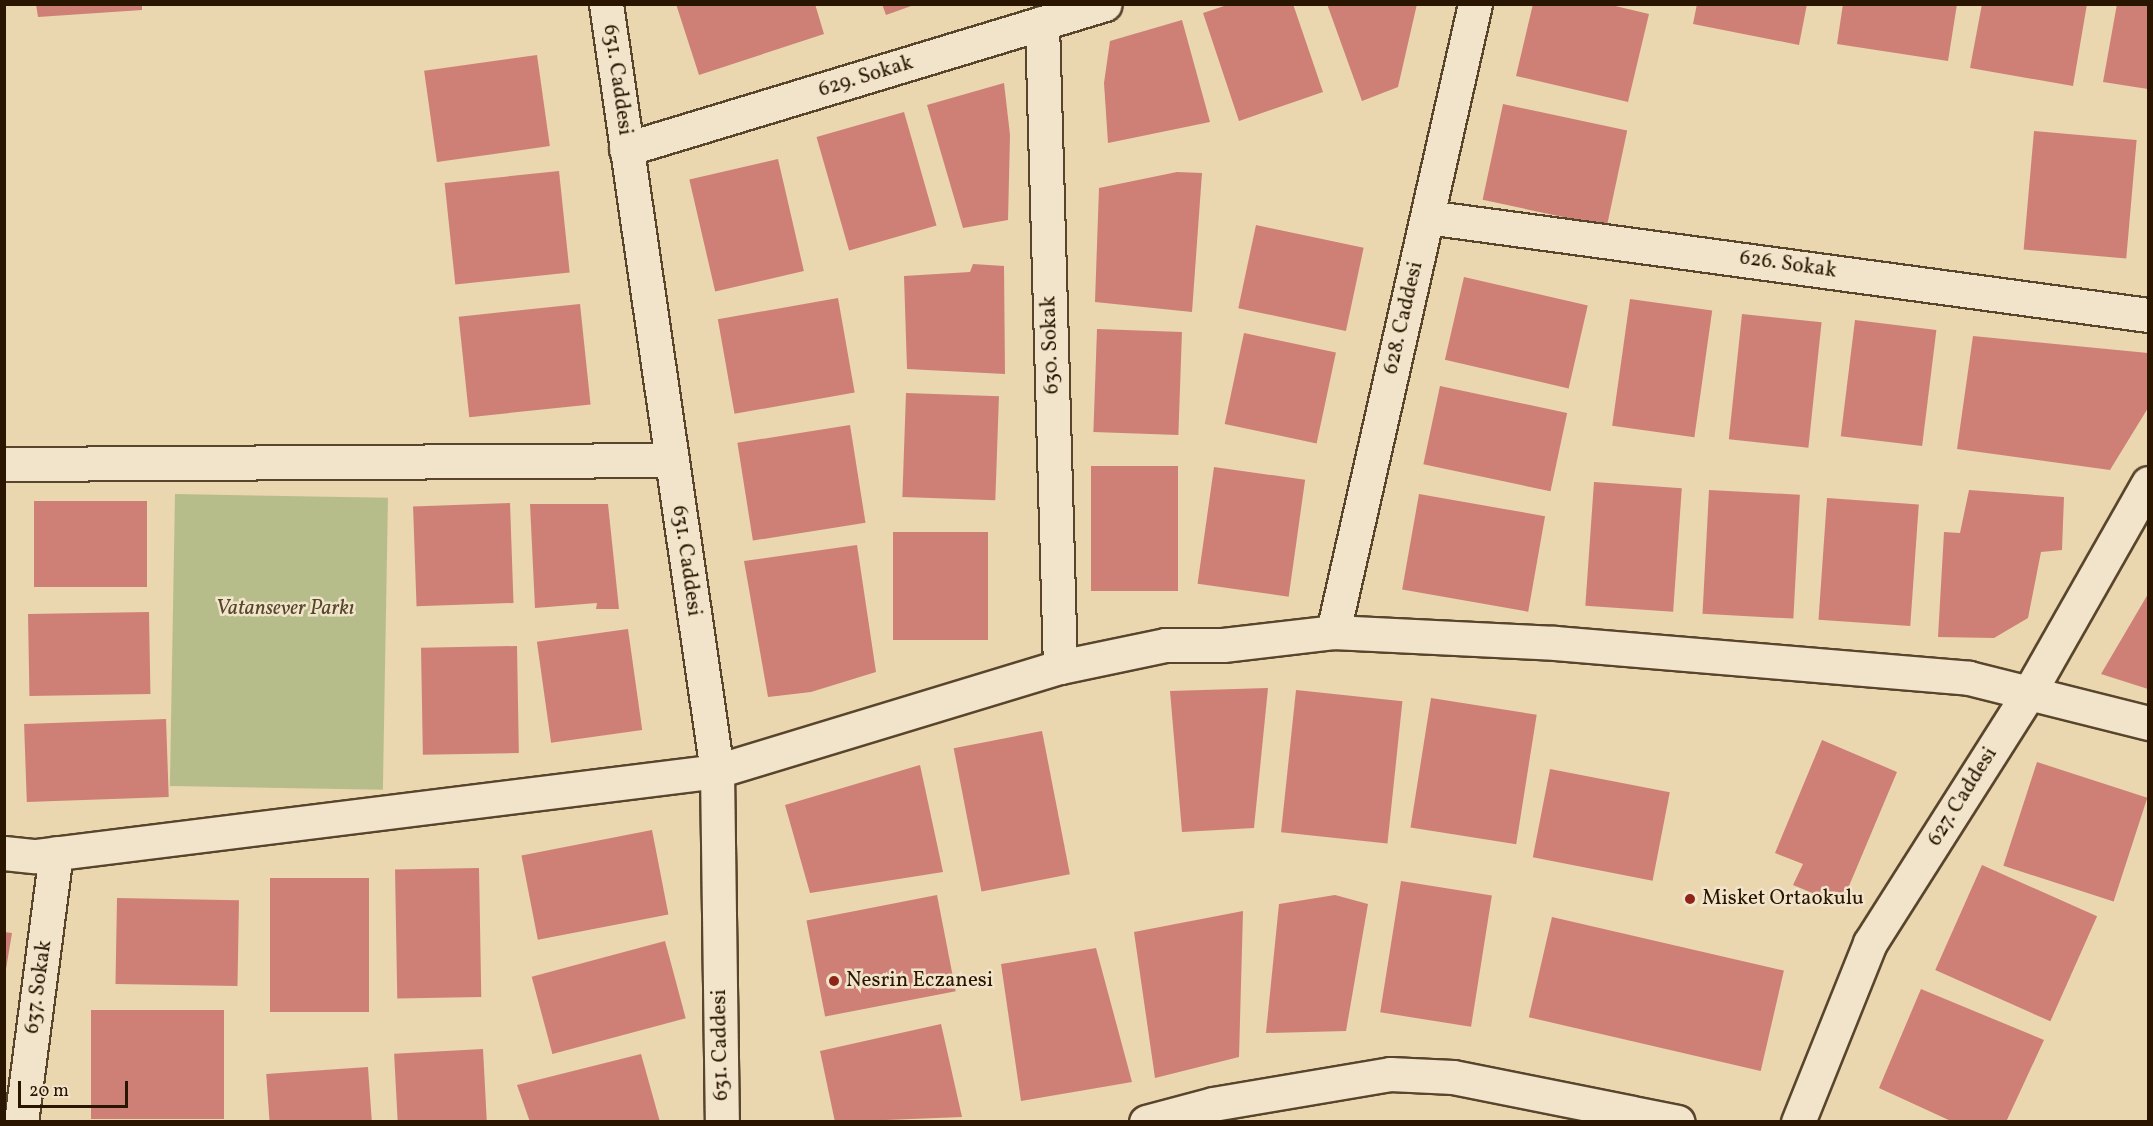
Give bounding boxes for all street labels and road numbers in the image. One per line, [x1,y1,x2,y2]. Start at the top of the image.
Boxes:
street label: 631. Caddesi [597,23,637,137]
street label: 629. Sokak [816,51,916,103]
street label: 626. Sokak [1738,246,1838,284]
street label: 628. Caddesi [1379,259,1429,377]
street label: 630. Sokak [1037,295,1065,395]
street label: 631. Caddesi [666,504,706,618]
street label: 627. Caddesi [1923,743,2003,851]
street label: 637. Sokak [20,939,58,1035]
street label: 631. Caddesi [707,989,735,1101]

